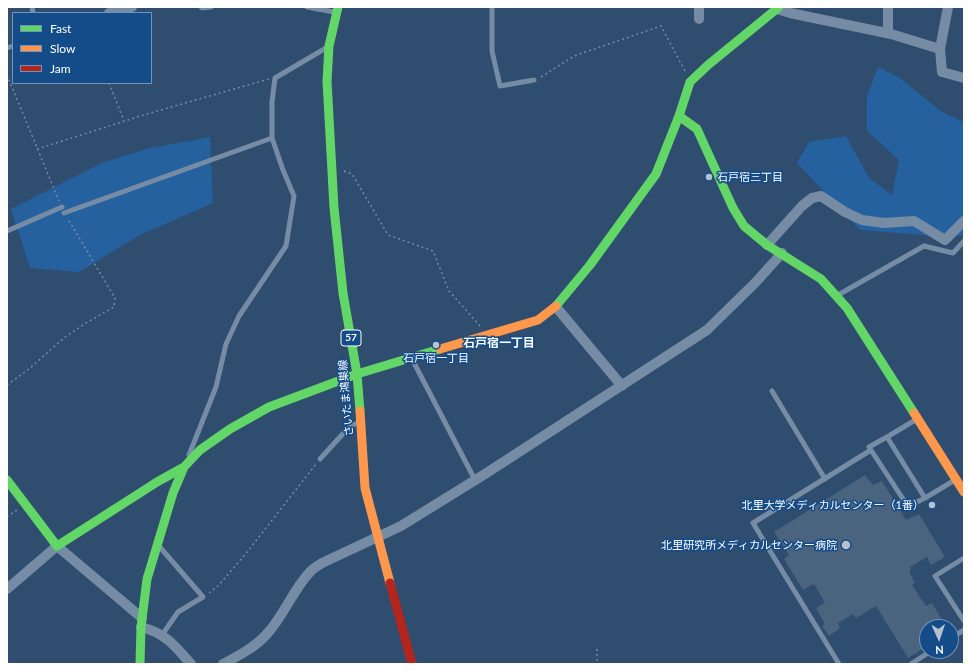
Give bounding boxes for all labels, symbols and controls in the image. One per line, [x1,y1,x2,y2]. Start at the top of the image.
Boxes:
legend [12,12,152,84]
text: Fast [50,21,71,36]
text: Slow [50,41,75,56]
text: Jam [50,61,71,76]
place label: 石戸宿三丁目 [717,170,783,184]
marker: 石戸宿三丁目 [704,172,714,182]
road number: 57 [341,330,361,346]
district label: 石戸宿一丁目 [463,336,535,350]
marker: 石戸宿一丁目 [431,340,441,350]
place label: 石戸宿一丁目 [403,351,469,365]
street label: さいたま鴻巣線 [336,359,356,437]
place label: 北里大学メディカルセンター（1番） [742,498,924,512]
marker: 北里大学メディカルセンター（1番） [927,500,937,510]
place label: 北里研究所メディカルセンター病院 [661,538,837,552]
marker: 北里研究所メディカルセンター病院 [840,539,852,551]
north arrow [919,619,959,659]
text: N [935,644,944,657]

